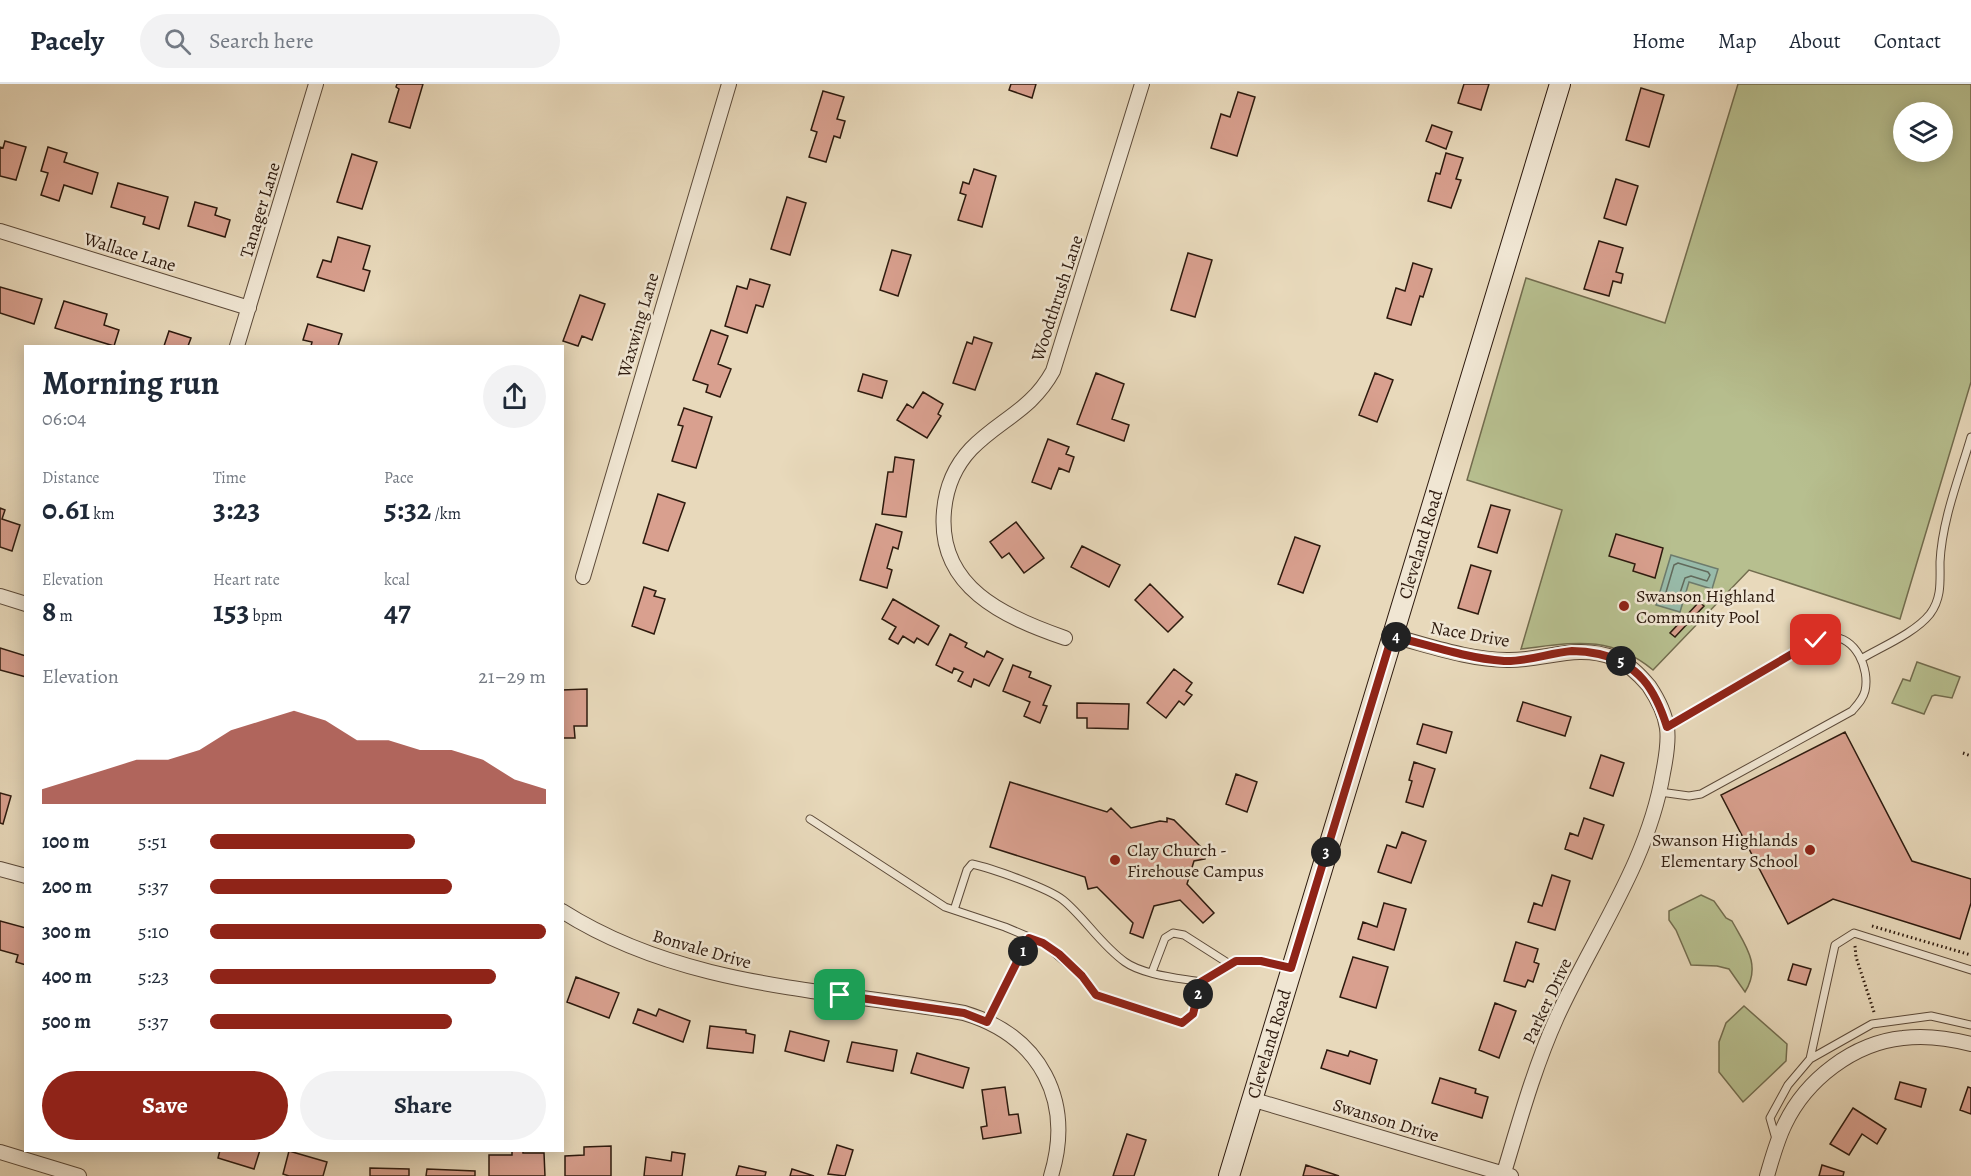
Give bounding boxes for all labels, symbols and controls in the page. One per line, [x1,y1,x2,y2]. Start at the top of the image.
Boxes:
search box [140,14,560,68]
text: Pacely [30,22,104,60]
icon: search [161,25,194,58]
text: Search here [209,26,314,56]
text: Home [1632,27,1685,55]
text: Map [1718,27,1756,55]
text: About [1789,27,1841,55]
text: Contact [1874,27,1941,55]
map controls [1893,102,1953,162]
button: layers [1893,102,1953,162]
street label: Tanager Lane [234,159,286,261]
street label: Wallace Lane [80,226,179,277]
street label: Woodthrush Lane [1025,232,1089,365]
street label: Waxwing Lane [611,270,664,381]
text: Morning run [42,360,219,405]
button: share [483,365,546,428]
text: 06:04 [42,405,86,432]
text: Distance [42,467,99,489]
text: Time [213,467,246,489]
text: Pace [384,467,414,489]
street label: Cleveland Road [1393,487,1448,602]
text: 0.61 [42,489,90,529]
text: 3:23 [213,489,260,529]
text: 5:32 [384,489,431,529]
text: km [90,503,115,525]
text: /km [431,503,461,525]
text: Elevation [42,569,103,591]
text: Heart rate [213,569,280,591]
text: kcal [384,569,410,591]
place label: Swanson Highland Community Pool [1636,584,1775,629]
text: 8 [42,591,56,631]
text: 153 [213,591,249,631]
text: 47 [384,591,411,631]
marker: Swanson Highland Community Pool [1617,599,1631,613]
text: m [56,605,73,627]
text: bpm [249,605,283,627]
pin [1790,614,1841,665]
street label: Nace Drive [1428,615,1512,653]
pin: 4 [1381,622,1411,652]
icon: check [1799,623,1832,656]
text: 4 [1392,626,1400,648]
pin: 5 [1606,646,1636,676]
text: 5 [1618,650,1624,672]
text: Elevation [42,663,119,690]
text: 21–29 m [478,663,546,690]
text: 100 m [42,828,90,855]
text: 5:51 [138,828,167,855]
place label: Swanson Highlands Elementary School [1652,828,1799,873]
pin: 3 [1311,837,1341,867]
place label: Clay Church - Firehouse Campus [1127,838,1264,883]
text: 3 [1323,841,1329,863]
marker: Swanson Highlands Elementary School [1803,843,1817,857]
marker: Clay Church - Firehouse Campus [1108,853,1122,867]
text: 200 m [42,873,92,900]
text: 5:37 [138,873,168,900]
text: 300 m [42,918,91,945]
text: 5:10 [138,918,169,945]
street label: Bonvale Drive [650,923,754,975]
pin: 1 [1008,936,1038,966]
text: 1 [1020,940,1026,962]
street label: Parker Drive [1517,954,1577,1048]
text: 400 m [42,963,92,990]
text: 5:23 [138,963,169,990]
pin [814,969,865,1020]
icon: arrive [823,978,856,1011]
pin: 2 [1183,979,1213,1009]
text: 2 [1194,983,1202,1005]
street label: Cleveland Road [1241,986,1297,1101]
text: 500 m [42,1008,91,1035]
text: 5:37 [138,1008,168,1035]
button: Save [42,1071,288,1140]
button: Share [300,1071,546,1140]
street label: Swanson Drive [1330,1092,1442,1148]

